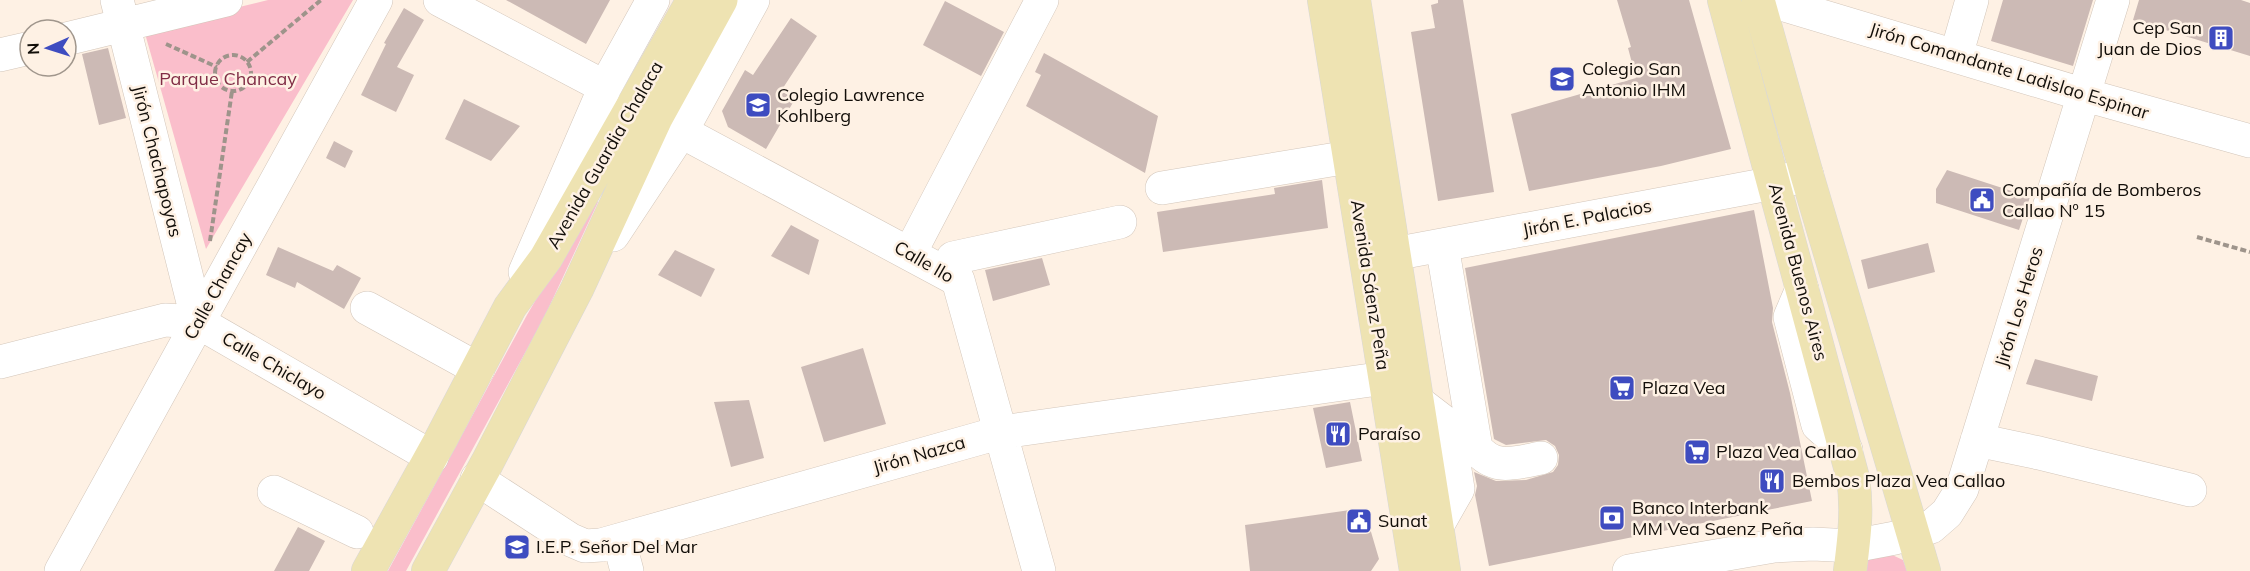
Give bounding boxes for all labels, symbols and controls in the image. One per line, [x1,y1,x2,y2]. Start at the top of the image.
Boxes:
place label: Cep San Juan de Dios [2097,16,2202,60]
street label: Jirón Comandante Ladislao Espinar [1867,17,2152,124]
north arrow [18,18,78,78]
building icon: Cep San Juan de Dios [2206,23,2236,53]
text: N [23,42,43,55]
street label: Avenida Guardia Chalaca [541,57,668,253]
place label: Colegio San Antonio IHM [1582,57,1686,101]
school or university icon: Colegio San Antonio IHM [1547,64,1577,94]
park label: Parque Chancay [159,67,297,90]
street label: Jirón Chachapoyas [127,82,188,239]
place label: Colegio Lawrence Kohlberg [777,83,925,127]
school or university icon: Colegio Lawrence Kohlberg [743,90,773,120]
place label: Compañía de Bomberos Callao Nº 15 [2002,178,2202,222]
street label: Avenida Buenos Aires [1764,181,1833,363]
public building icon: Compañía de Bomberos Callao Nº 15 [1967,185,1997,215]
street label: Jirón E. Palacios [1520,194,1654,241]
street label: Avenida Sáenz Peña [1346,198,1395,372]
street label: Calle Chancay [179,228,257,343]
street label: Calle Ilo [890,235,958,288]
street label: Jirón Los Heros [1989,244,2048,370]
street label: Calle Chiclayo [218,326,331,405]
supermarket icon: Plaza Vea [1607,373,1637,403]
place label: Plaza Vea [1642,376,1726,399]
restaurant icon: Paraíso [1323,419,1353,449]
place label: Paraíso [1358,422,1421,445]
street label: Jirón Nazca [870,430,968,479]
supermarket icon: Plaza Vea Callao [1682,437,1712,467]
place label: Plaza Vea Callao [1716,440,1857,463]
restaurant icon: Bembos Plaza Vea Callao [1757,466,1787,496]
place label: Bembos Plaza Vea Callao [1792,469,2005,492]
place label: Banco Interbank MM Vea Saenz Peña [1632,496,1803,540]
bank icon: Banco Interbank MM Vea Saenz Peña [1597,503,1627,533]
public building icon: Sunat [1344,506,1374,536]
place label: Sunat [1378,509,1427,532]
school or university icon: I.E.P. Señor Del Mar [502,532,532,562]
place label: I.E.P. Señor Del Mar [536,535,698,558]

